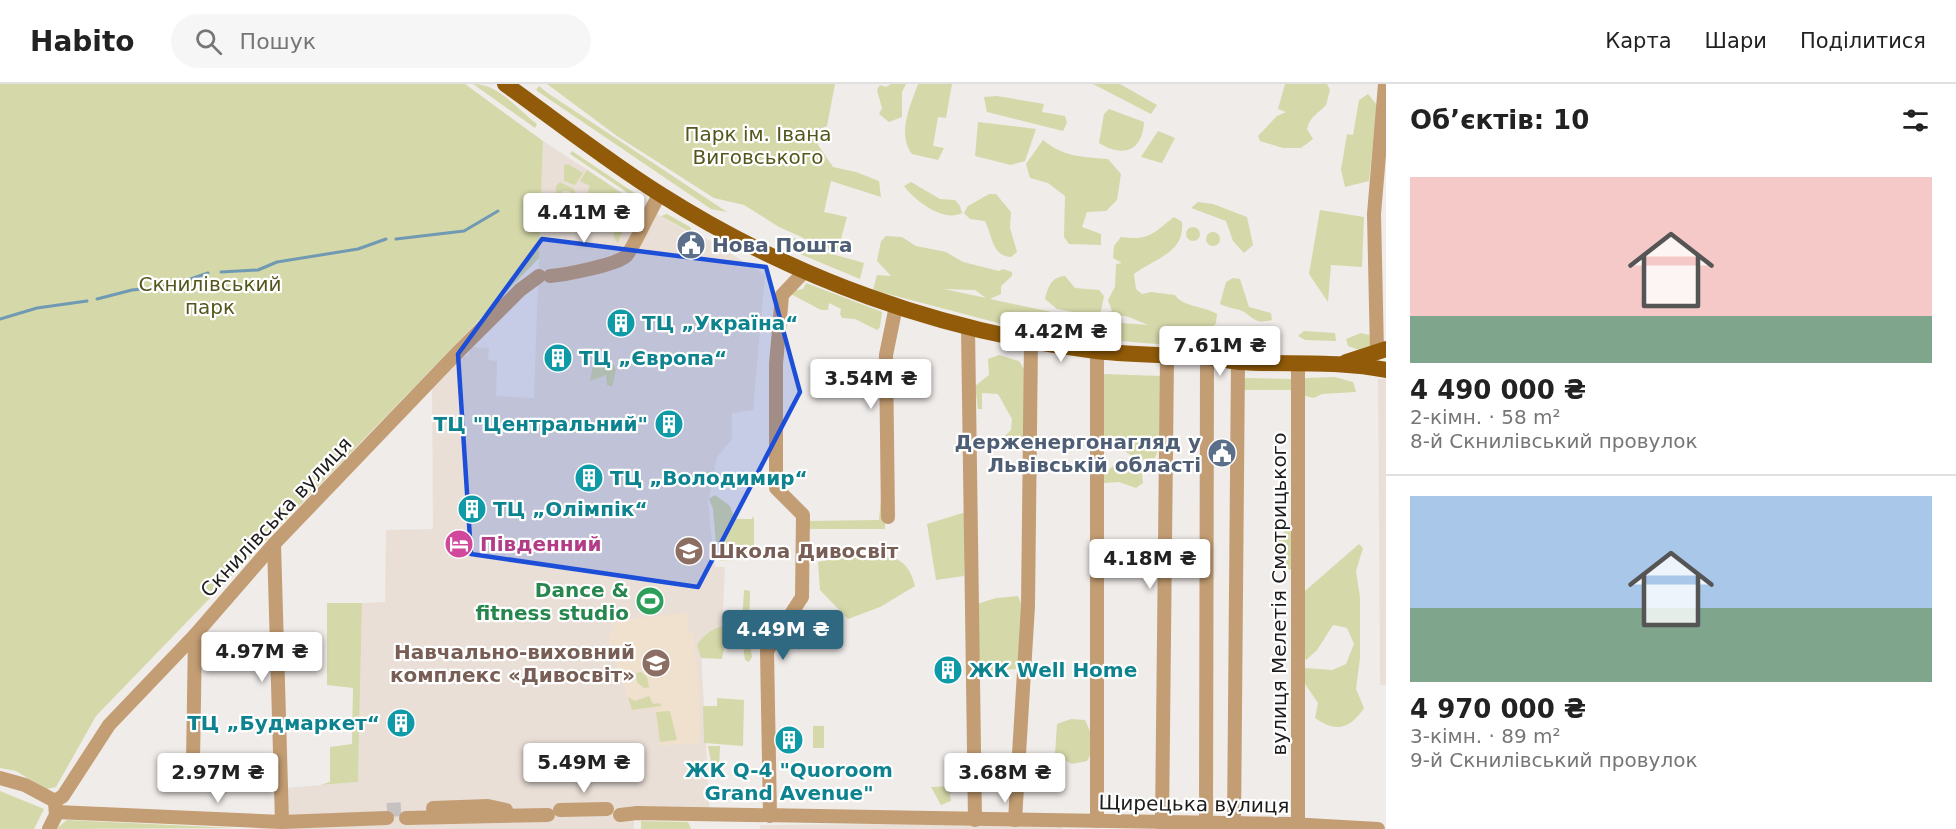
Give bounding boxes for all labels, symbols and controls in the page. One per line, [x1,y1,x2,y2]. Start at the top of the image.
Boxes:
search box [171,14,591,68]
text: Habito [30,25,135,58]
icon: search [192,25,225,58]
text: Пошук [240,29,316,54]
text: Карта [1605,29,1672,53]
text: Шари [1705,29,1767,53]
text: Поділитися [1800,29,1926,53]
icon: filters [1899,104,1932,137]
text: Об’єктів: 10 [1410,105,1589,135]
park label: Парк ім. Івана Виговського [684,122,832,169]
pin: 4.41M ₴ [529,193,639,244]
text: 4.41M ₴ [537,200,631,224]
icon: home [1617,216,1725,324]
public building icon: Нова Пошта [675,229,707,261]
place label: Нова Пошта [712,233,852,257]
park label: Скнилівський парк [138,272,282,319]
building icon: ТЦ „Україна“ [605,307,637,339]
place label: ТЦ „Україна“ [642,311,798,335]
pin: 4.42M ₴ [1006,312,1116,363]
text: 4.42M ₴ [1014,319,1108,343]
pin: 7.61M ₴ [1165,326,1275,377]
text: 7.61M ₴ [1173,333,1267,357]
building icon: ТЦ „Європа“ [542,342,574,374]
place label: ТЦ „Європа“ [579,346,727,370]
pin: 3.54M ₴ [816,359,926,410]
text: 3.54M ₴ [824,366,918,390]
text: 4 490 000 ₴ [1410,375,1586,405]
text: 2-кімн. · 58 m² [1410,405,1560,429]
building icon: ТЦ "Центральний" [653,408,685,440]
place label: ТЦ "Центральний" [434,412,648,436]
text: 8-й Скнилівський провулок [1410,429,1698,453]
place label: Держенергонагляд у Львівській області [955,430,1201,477]
street label: Скнилівська вулиця [195,432,357,602]
street label: вулиця Мелетія Смотрицького [1267,433,1291,755]
public building icon: Держенергонагляд у Львівській області [1206,437,1238,469]
building icon: ТЦ „Володимир“ [573,462,605,494]
place label: ТЦ „Володимир“ [610,466,808,490]
building icon: ТЦ „Олімпік“ [456,493,488,525]
place label: ТЦ „Олімпік“ [493,497,648,521]
hotel icon: Південний [443,528,475,560]
place label: Південний [480,532,602,556]
school or university icon: Школа Дивосвіт [673,535,705,567]
icon: home [1617,535,1725,643]
place label: Школа Дивосвіт [710,539,899,563]
pin: 4.18M ₴ [1095,539,1205,590]
text: 4.18M ₴ [1103,546,1197,570]
place label: Dance & fitness studio [475,578,629,625]
sports icon: Dance & fitness studio [634,585,666,617]
pin: 4.49M ₴ [728,610,838,661]
text: 4.49M ₴ [736,617,830,641]
pin: 4.97M ₴ [207,632,317,683]
text: 4.97M ₴ [215,639,309,663]
place label: Навчально-виховний комплекс «Дивосвіт» [390,640,635,687]
school or university icon: Навчально-виховний комплекс «Дивосвіт» [640,647,672,679]
building icon: ЖК Well Home [932,654,964,686]
place label: ЖК Well Home [969,658,1137,682]
text: 4 970 000 ₴ [1410,694,1586,724]
building icon: ТЦ „Будмаркет“ [385,707,417,739]
place label: ТЦ „Будмаркет“ [187,711,380,735]
building icon: ЖК Q-4 "Quoroom Grand Avenue" [773,724,805,756]
text: 3-кімн. · 89 m² [1410,724,1560,748]
pin: 5.49M ₴ [529,743,639,794]
text: 9-й Скнилівський провулок [1410,748,1698,772]
text: 5.49M ₴ [537,750,631,774]
pin: 2.97M ₴ [163,753,273,804]
pin: 3.68M ₴ [950,753,1060,804]
place label: ЖК Q-4 "Quoroom Grand Avenue" [685,758,893,805]
text: 2.97M ₴ [171,760,265,784]
text: 3.68M ₴ [958,760,1052,784]
street label: Щирецька вулиця [1098,790,1290,818]

